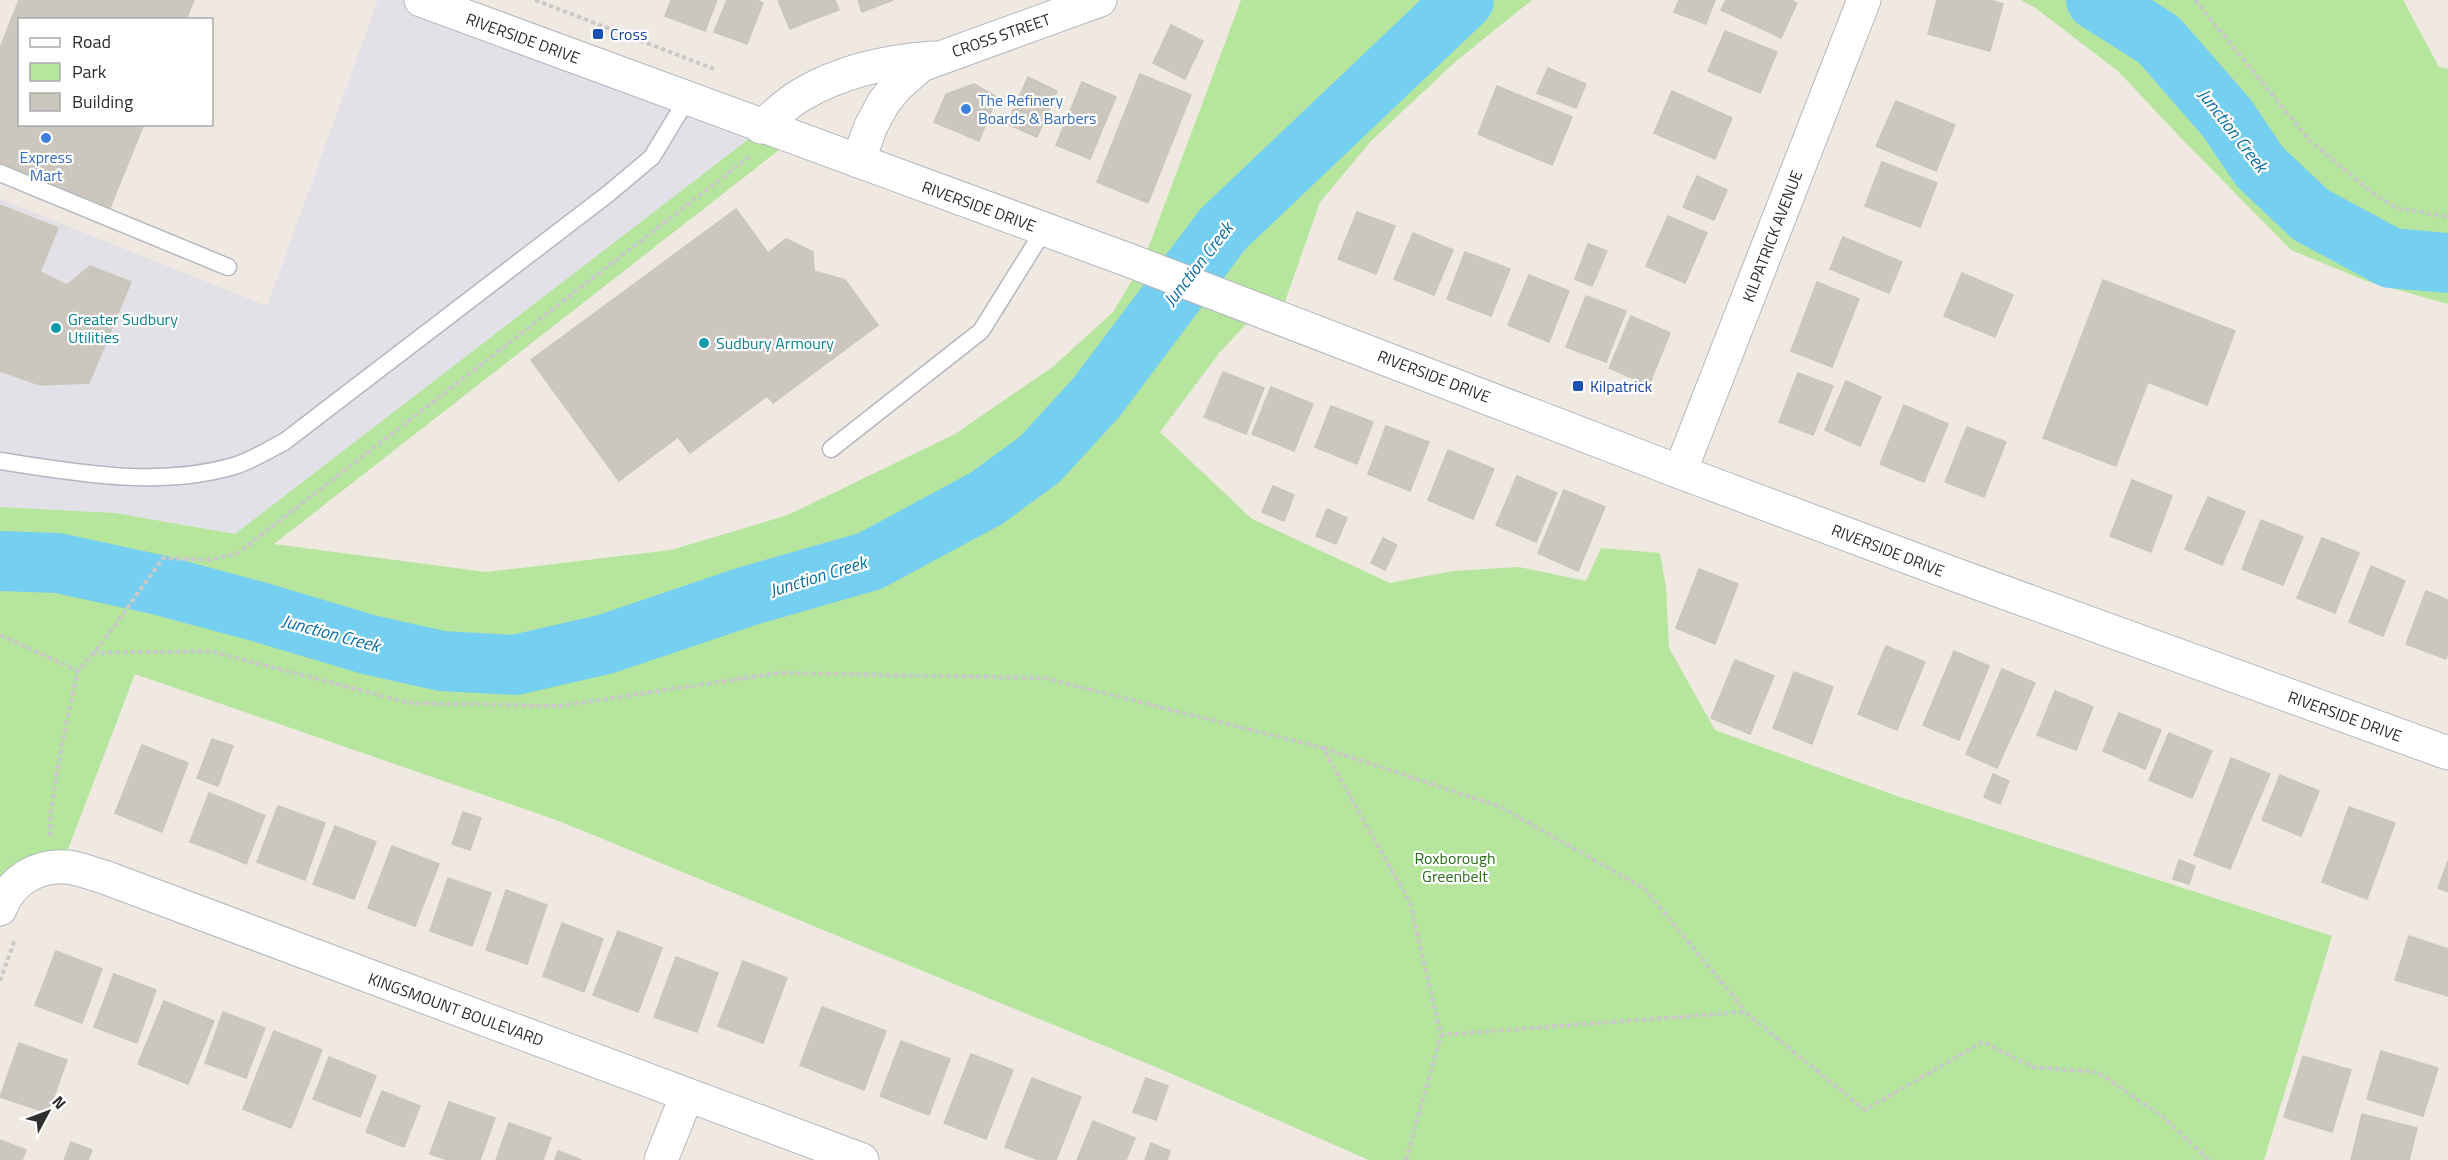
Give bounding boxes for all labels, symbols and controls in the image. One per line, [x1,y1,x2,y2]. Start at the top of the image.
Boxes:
street label: RIVERSIDE DRIVE [463,6,583,70]
street label: CROSS STREET [948,7,1054,63]
legend [18,18,213,126]
place label: Cross [610,22,647,46]
marker: Cross [591,27,605,41]
text: Road [72,28,111,55]
text: Park [72,58,107,85]
water label: Junction Creek [2191,82,2276,179]
text: Building [72,88,133,115]
place label: The Refinery Boards & Barbers [978,88,1096,130]
marker: The Refinery Boards & Barbers [959,102,973,116]
marker: Express Mart [39,131,53,145]
place label: Express Mart [20,145,72,187]
street label: KILPATRICK AVENUE [1736,167,1808,305]
street label: RIVERSIDE DRIVE [919,174,1039,238]
water label: Junction Creek [1156,215,1241,312]
place label: Greater Sudbury Utilities [68,307,178,349]
marker: Greater Sudbury Utilities [49,321,63,335]
place label: Sudbury Armoury [716,331,834,355]
marker: Sudbury Armoury [697,336,711,350]
street label: RIVERSIDE DRIVE [1374,343,1494,409]
place label: Kilpatrick [1590,374,1652,398]
marker: Kilpatrick [1571,379,1585,393]
street label: RIVERSIDE DRIVE [1828,517,1948,583]
water label: Junction Creek [766,548,872,604]
water label: Junction Creek [279,607,385,660]
street label: RIVERSIDE DRIVE [2285,684,2405,748]
park label: Roxborough Greenbelt [1414,846,1496,888]
street label: KINGSMOUNT BOULEVARD [365,966,547,1052]
north arrow [18,1082,78,1142]
text: N [47,1090,72,1114]

